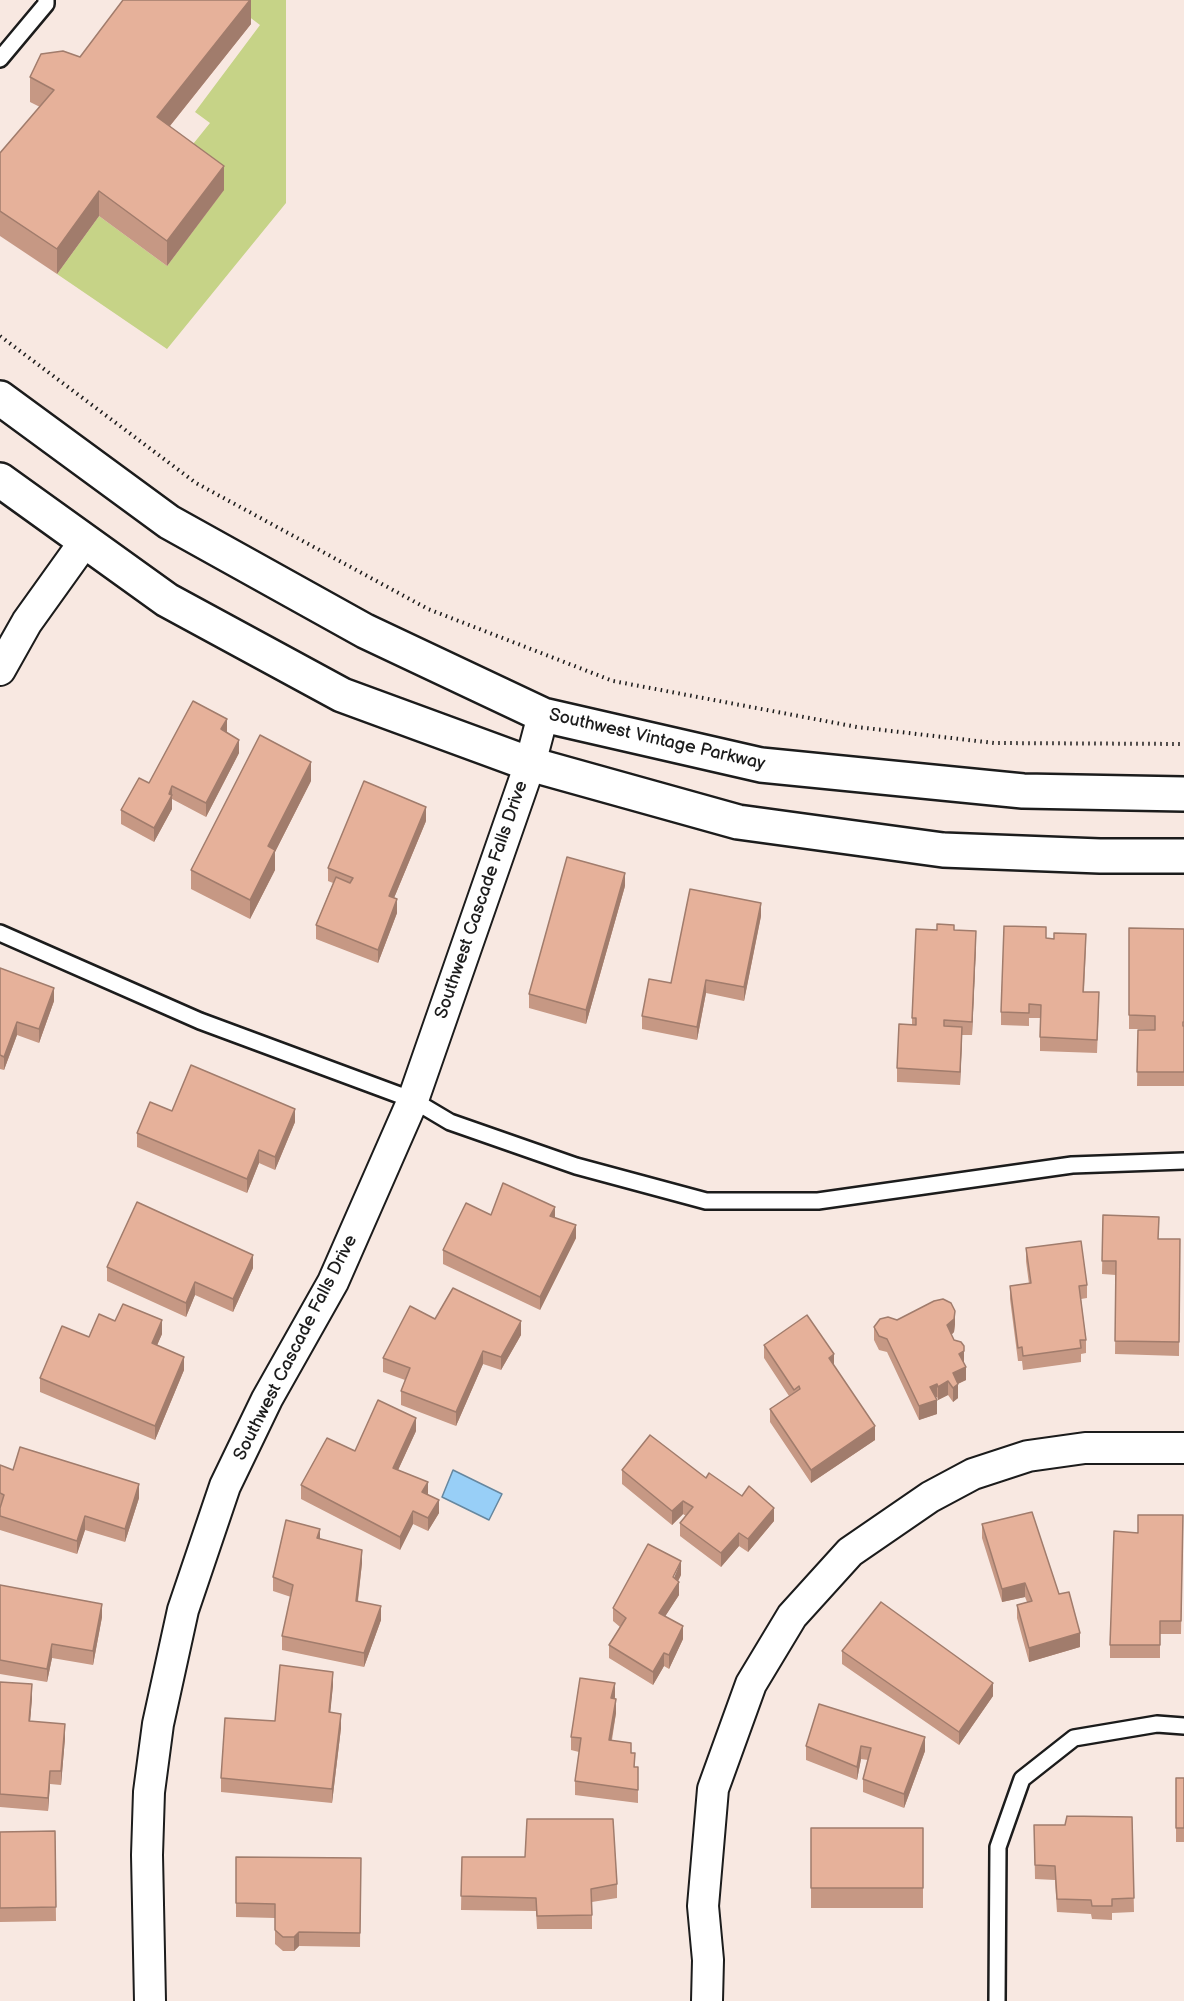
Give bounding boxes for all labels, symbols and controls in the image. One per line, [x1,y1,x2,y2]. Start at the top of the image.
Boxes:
street label: Southwest Vintage Parkway [547,705,767,775]
street label: Southwest Cascade Falls Drive [431,778,533,1022]
street label: Southwest Cascade Falls Drive [230,1232,362,1464]

